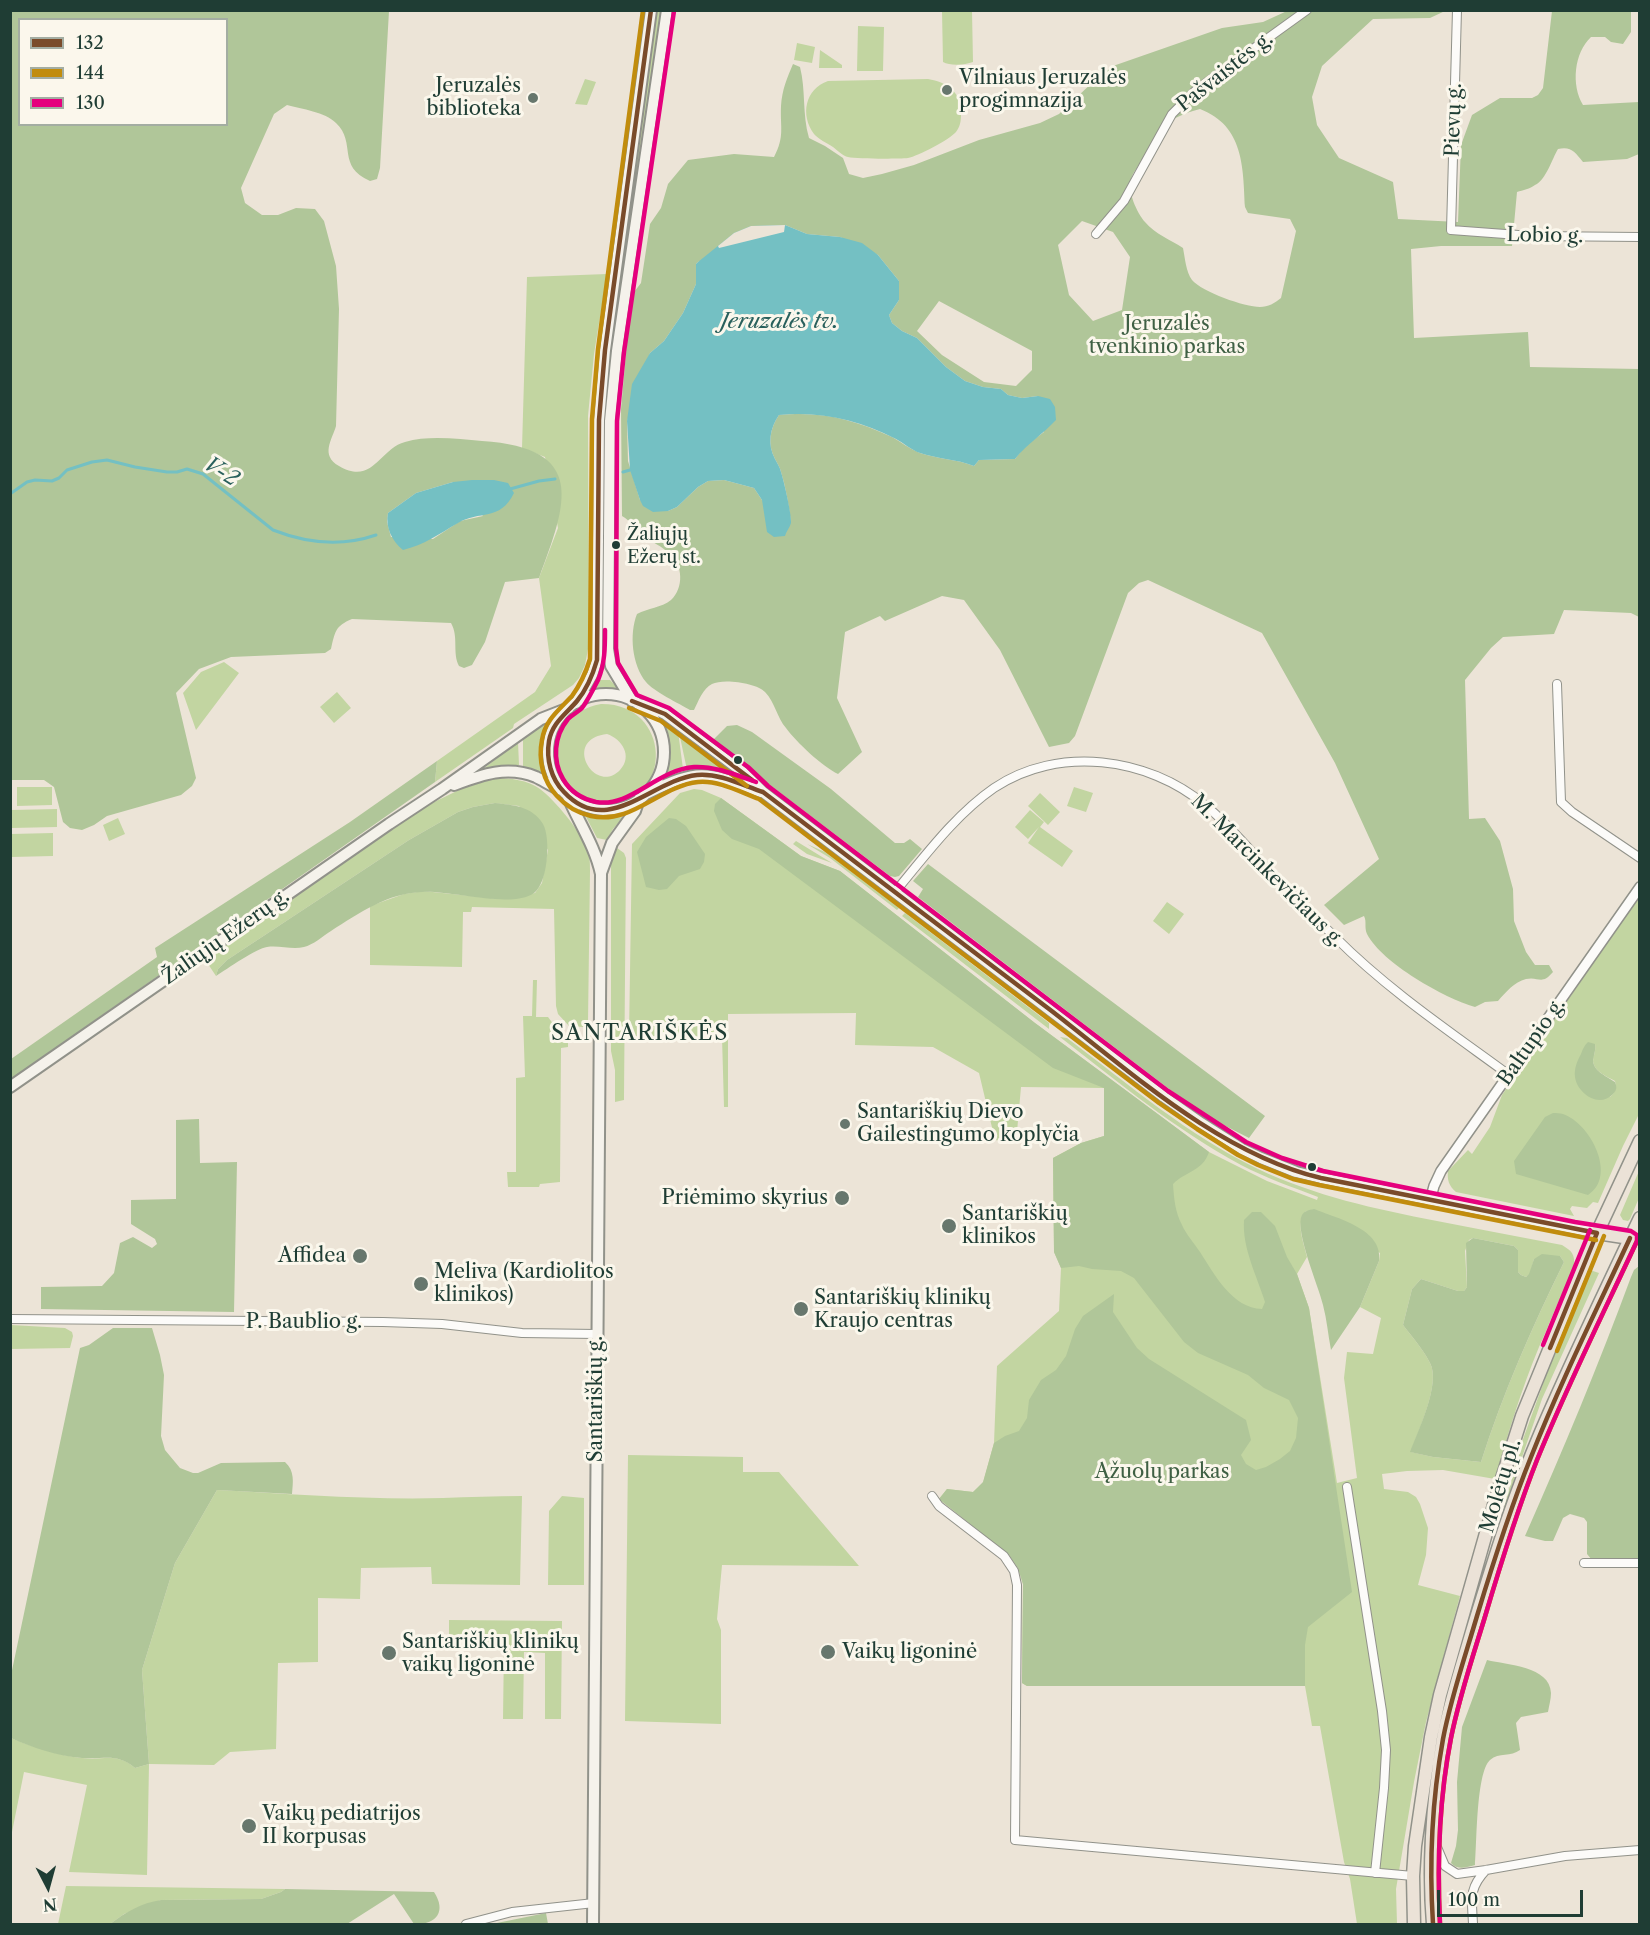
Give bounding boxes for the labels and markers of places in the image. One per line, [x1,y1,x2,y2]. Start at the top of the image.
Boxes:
place label: Vilniaus Jeruzalės progimnazija [959,66,1126,113]
place label: Jeruzalės biblioteka [427,74,521,121]
marker: Vilniaus Jeruzalės progimnazija [940,83,954,97]
marker: Jeruzalės biblioteka [526,91,540,105]
place label: Žaliųjų Ežerų st. [627,524,701,566]
marker: Žaliųjų Ežerų st. [610,539,622,551]
unlabelled marker [732,754,744,766]
place label: Santariškių Dievo Gailestingumo koplyčia [857,1100,1079,1147]
marker: Santariškių Dievo Gailestingumo koplyčia [838,1117,852,1131]
unlabelled marker [1306,1161,1318,1173]
place label: Priėmimo skyrius [662,1186,828,1210]
marker: Priėmimo skyrius [833,1189,851,1207]
place label: Santariškių klinikos [962,1202,1067,1249]
marker: Santariškių klinikos [940,1217,958,1235]
place label: Affidea [278,1244,346,1268]
marker: Affidea [351,1247,369,1265]
place label: Meliva (Kardiolitos klinikos) [434,1260,614,1307]
marker: Meliva (Kardiolitos klinikos) [412,1275,430,1293]
place label: Santariškių klinikų Kraujo centras [814,1286,991,1333]
marker: Santariškių klinikų Kraujo centras [792,1300,810,1318]
place label: Santariškių klinikų vaikų ligoninė [402,1630,579,1677]
place label: Vaikų ligoninė [842,1640,977,1664]
marker: Vaikų ligoninė [819,1643,837,1661]
marker: Santariškių klinikų vaikų ligoninė [380,1644,398,1662]
place label: Vaikų pediatrijos II korpusas [262,1802,421,1849]
marker: Vaikų pediatrijos II korpusas [240,1817,258,1835]

